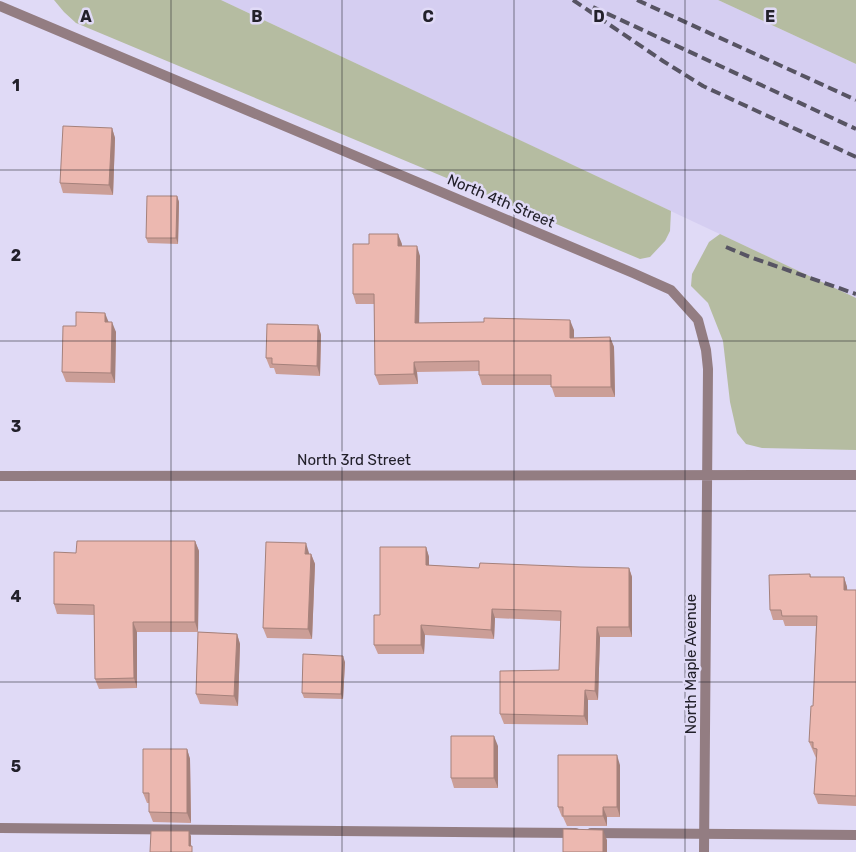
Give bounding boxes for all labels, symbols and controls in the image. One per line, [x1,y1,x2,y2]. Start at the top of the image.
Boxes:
text: A [80,7,92,26]
text: B [251,7,263,26]
text: C [422,7,434,26]
text: D [593,7,605,26]
text: E [765,7,775,26]
text: 1 [12,76,20,95]
street label: North 4th Street [445,170,557,232]
text: 2 [11,246,21,265]
text: 3 [11,417,21,436]
street label: North 3rd Street [297,451,411,469]
text: 4 [11,587,22,606]
street label: North Maple Avenue [682,594,700,734]
text: 5 [11,757,21,776]

